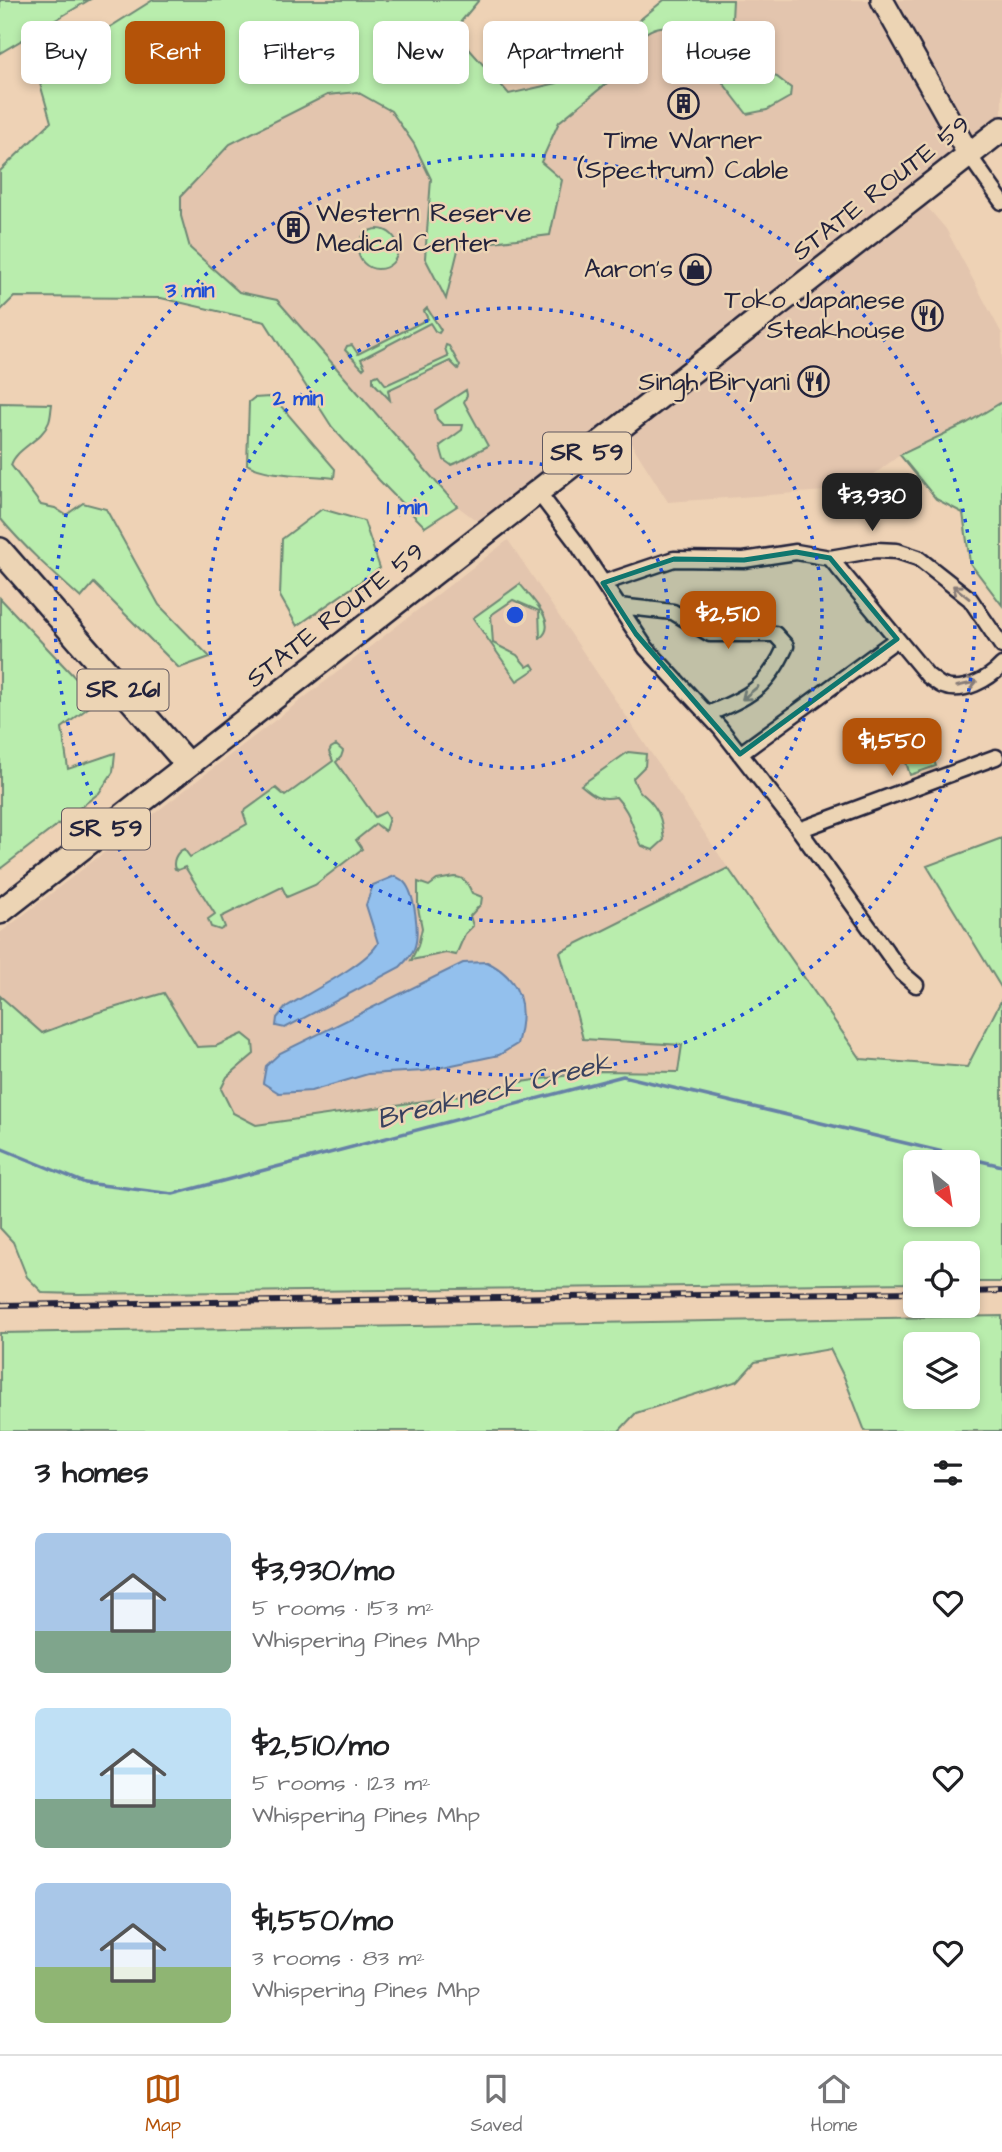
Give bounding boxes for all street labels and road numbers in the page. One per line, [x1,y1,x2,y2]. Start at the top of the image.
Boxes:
street label: STATE ROUTE 59 [784,107,978,269]
road number: SR 59 [543,432,631,474]
street label: STATE ROUTE 59 [238,534,432,696]
road number: SR 261 [78,670,168,710]
road number: SR 59 [62,808,150,850]

